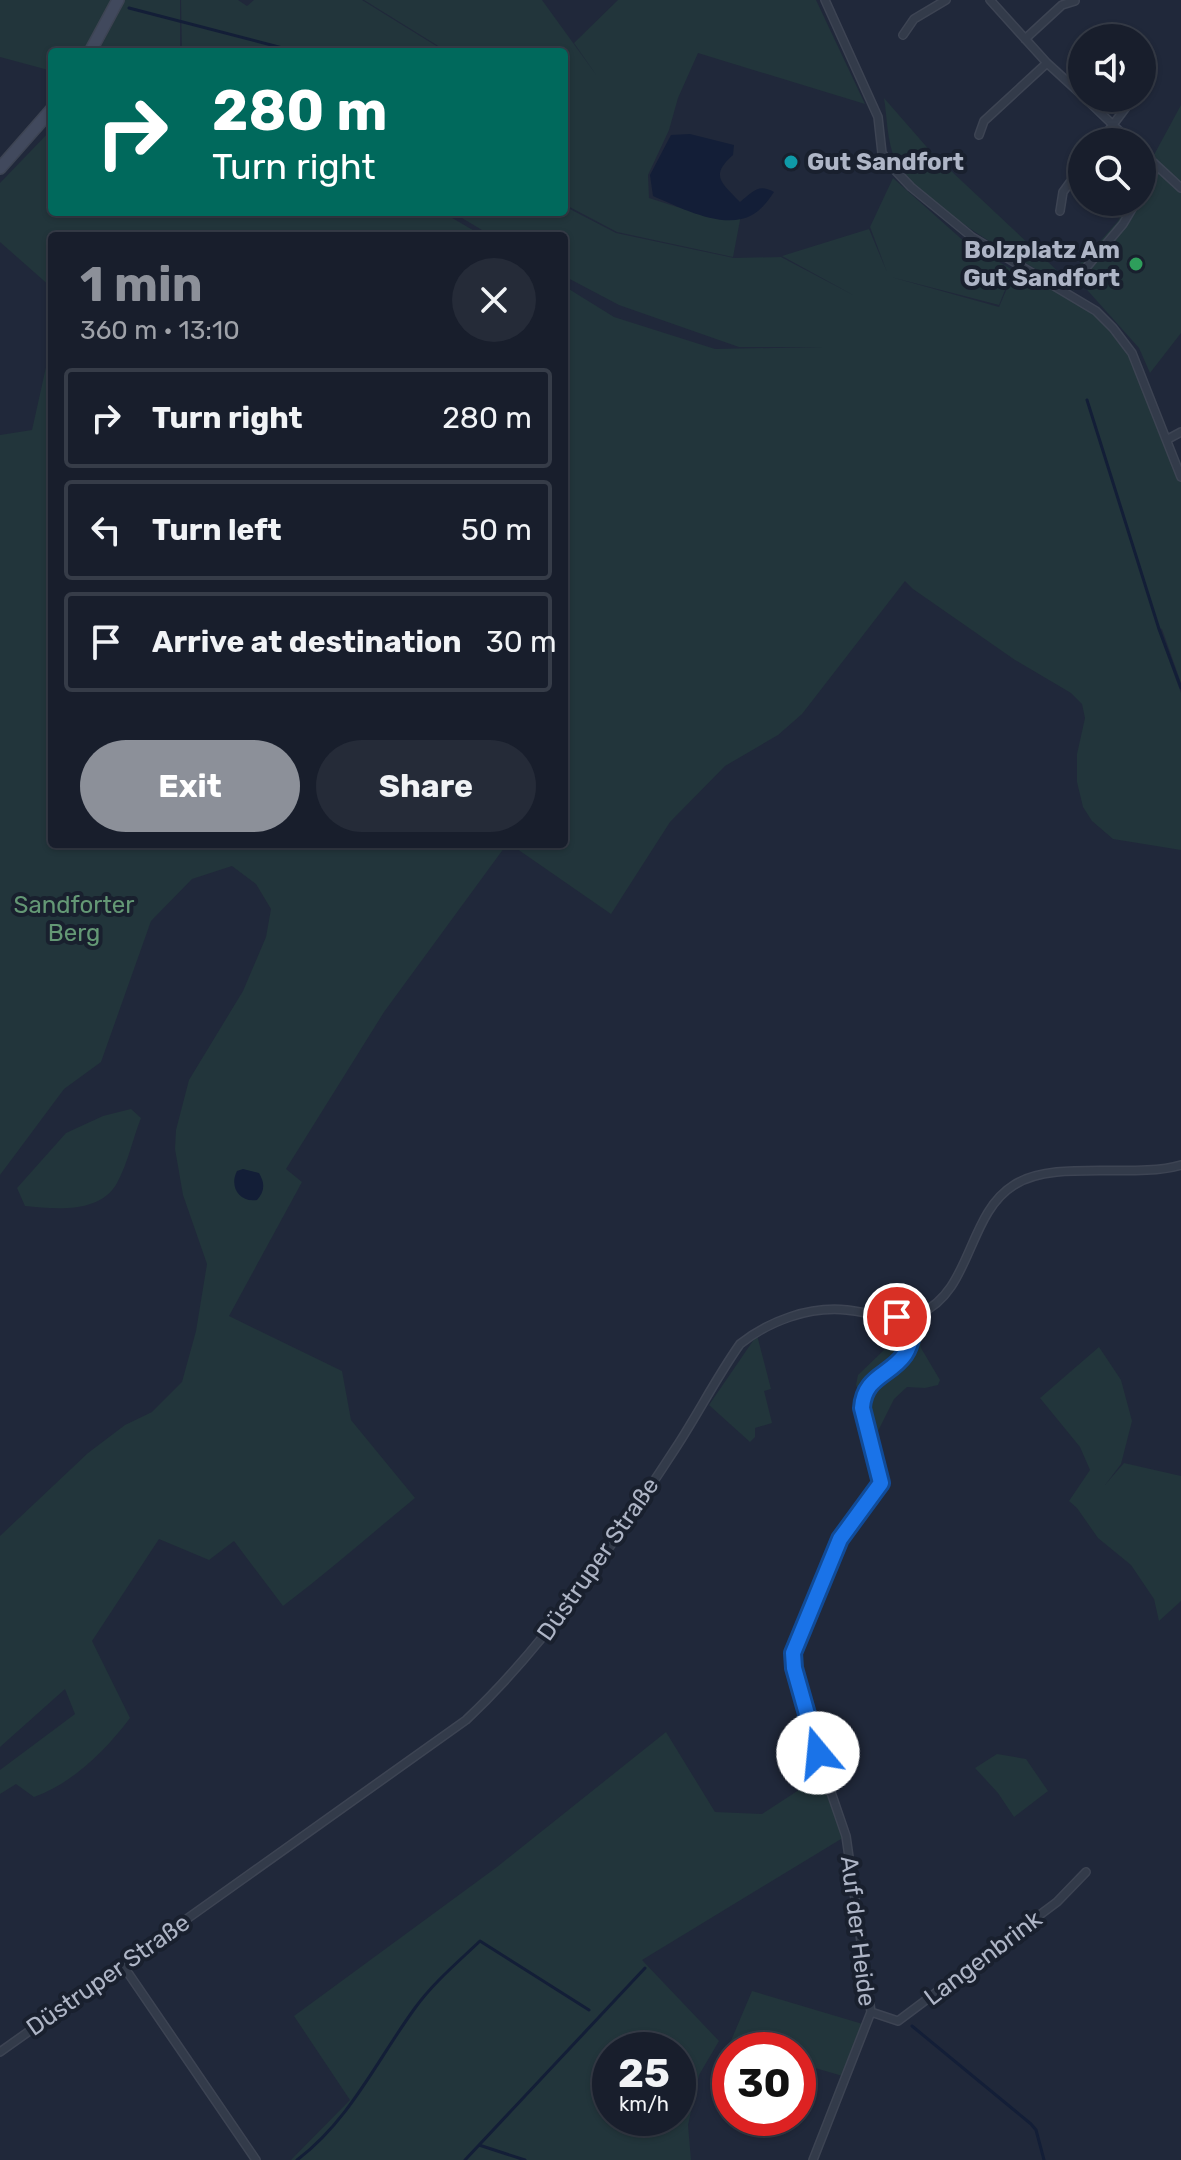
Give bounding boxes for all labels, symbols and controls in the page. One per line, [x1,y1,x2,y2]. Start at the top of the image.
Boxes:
map controls [1068,24,1156,216]
button: sound [1068,24,1156,112]
text: 280 m [212,78,388,144]
icon: right [80,80,184,184]
button: search [1068,128,1156,216]
text: Turn right [212,145,376,188]
place label: Gut Sandfort [807,148,964,176]
marker: Gut Sandfort [782,153,800,171]
place label: Bolzplatz Am Gut Sandfort [963,236,1120,292]
marker: Bolzplatz Am Gut Sandfort [1127,255,1145,273]
text: 1 min [80,256,203,313]
button: close [452,258,536,342]
text: 360 m · 13:10 [80,315,240,346]
icon: right [84,396,128,440]
text: Turn right [152,400,303,436]
text: 280 m [442,400,532,436]
icon: left [84,508,128,552]
text: Turn left [152,512,282,548]
text: 50 m [461,512,532,548]
icon: arrive [84,620,128,664]
text: Arrive at destination [152,624,462,660]
text: 30 m [486,624,557,660]
button: Exit [80,740,300,832]
button: Share [316,740,536,832]
park label: Sandforter Berg [14,891,134,947]
pin [863,1283,931,1351]
icon: arrive [875,1295,919,1339]
street label: Düstruper Straße [531,1472,665,1646]
position arrow [776,1711,860,1795]
street label: Auf der Heide [835,1854,881,2008]
street label: Langenbrink [919,1904,1048,2011]
street label: Düstruper Straße [21,1908,195,2042]
speed limit sign: 30 [712,2032,816,2136]
text: 25 [618,2050,670,2097]
text: km/h [619,2092,669,2116]

